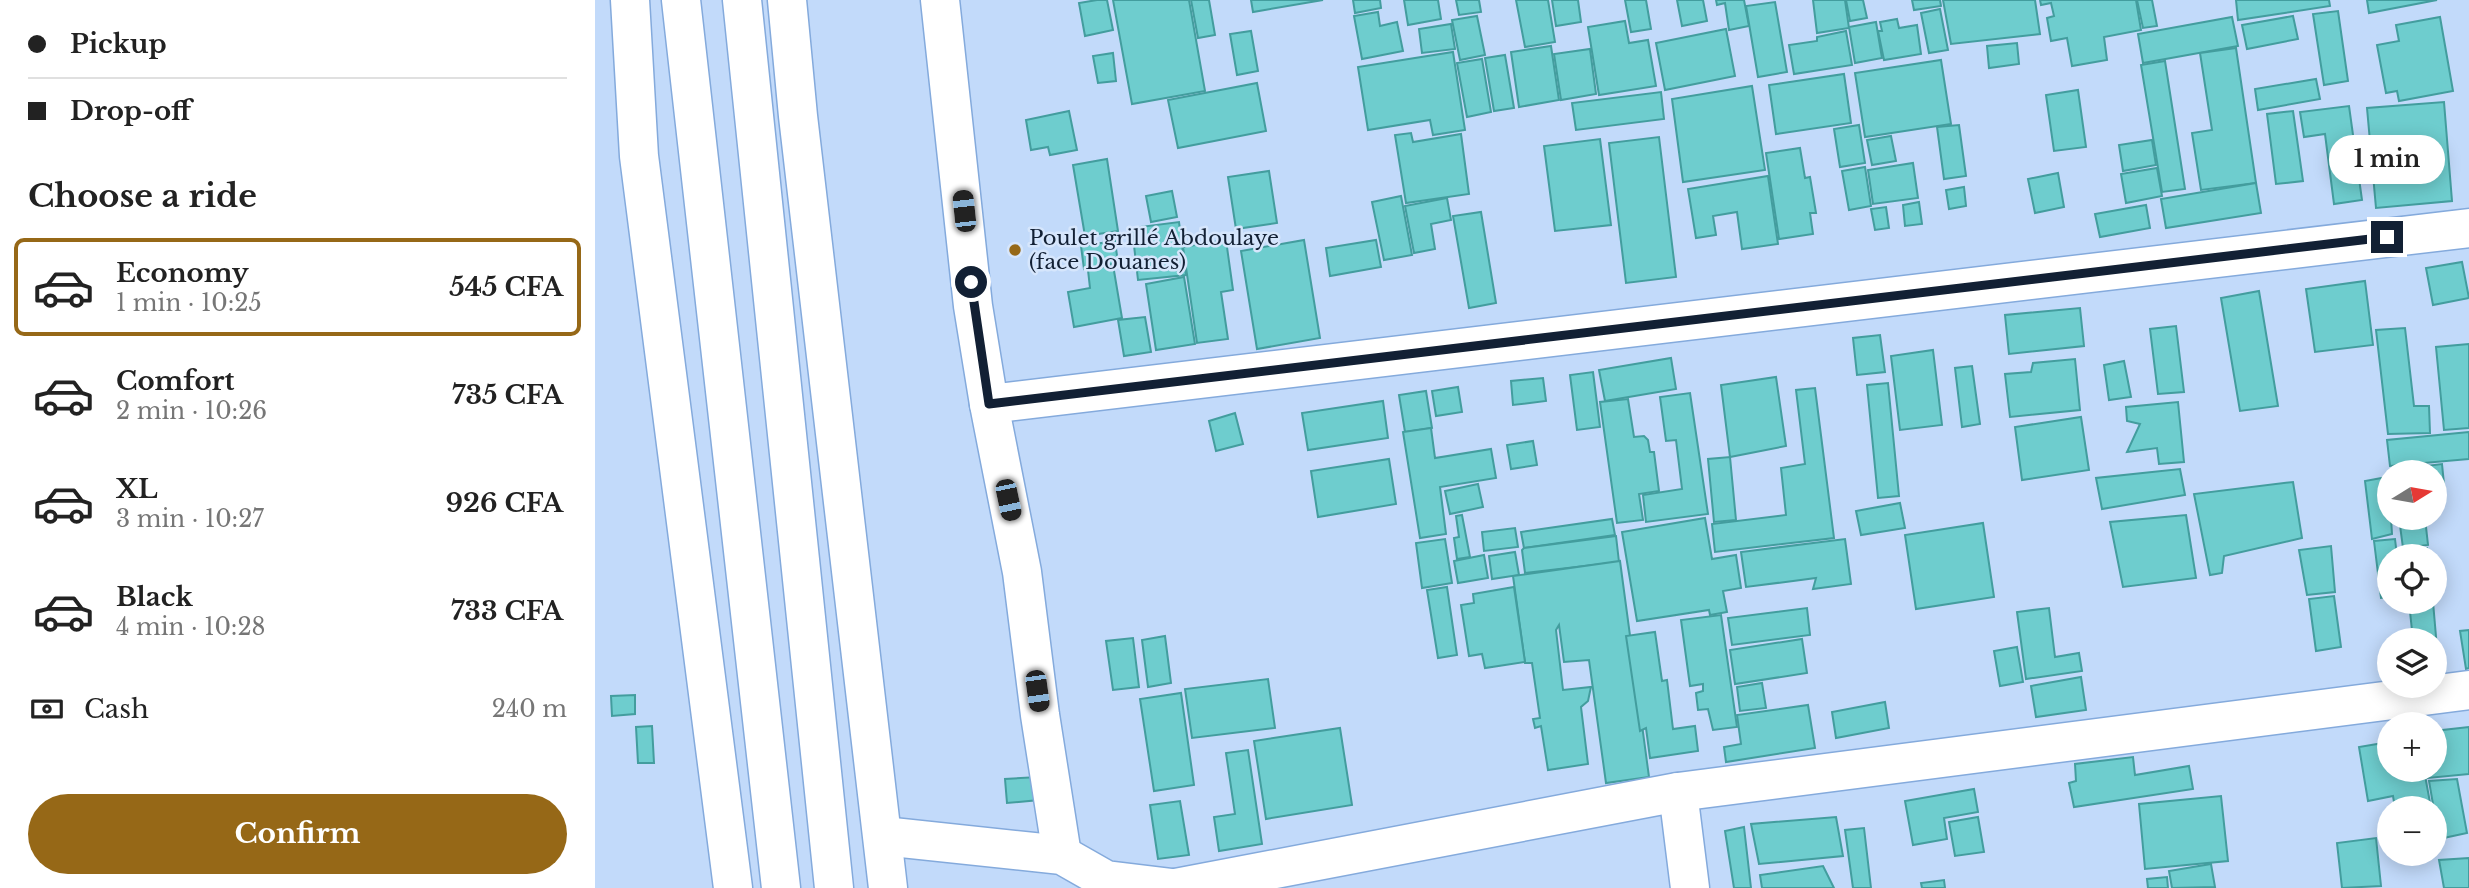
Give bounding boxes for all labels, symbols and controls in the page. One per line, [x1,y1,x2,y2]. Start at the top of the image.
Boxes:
text: Pickup [70,28,167,60]
text: Drop-off [70,95,191,127]
callout: 1 min [2329,135,2445,184]
text: 1 min [2354,145,2420,173]
text: Choose a ride [28,176,257,216]
car [952,189,977,233]
route end [2371,221,2403,253]
place label: Poulet grillé Abdoulaye (face Douanes) [1029,225,1279,275]
marker: Poulet grillé Abdoulaye (face Douanes) [1007,242,1023,258]
icon: car [32,256,95,319]
text: Economy [116,257,249,289]
route start [955,266,987,298]
text: 545 CFA [449,271,563,303]
text: 1 min · 10:25 [116,289,261,317]
icon: car [32,364,95,427]
text: Comfort [116,365,234,397]
text: 735 CFA [452,379,563,411]
text: 2 min · 10:26 [116,397,267,425]
north arrow [2377,460,2447,530]
map controls [2377,460,2447,866]
icon: car [32,472,95,535]
text: XL [116,473,158,505]
car [994,477,1023,523]
text: 926 CFA [446,487,563,519]
text: 3 min · 10:27 [116,505,264,533]
button: locate [2377,544,2447,614]
icon: car [32,580,95,643]
text: Black [116,581,193,613]
text: 733 CFA [451,595,563,627]
text: 4 min · 10:28 [116,613,266,641]
button: layers [2377,628,2447,698]
car [1024,669,1051,713]
icon: cash [28,690,66,728]
text: Cash [84,693,149,725]
text: 240 m [492,695,567,723]
button: + [2377,712,2447,782]
button: Confirm [28,794,567,874]
button: − [2377,796,2447,866]

